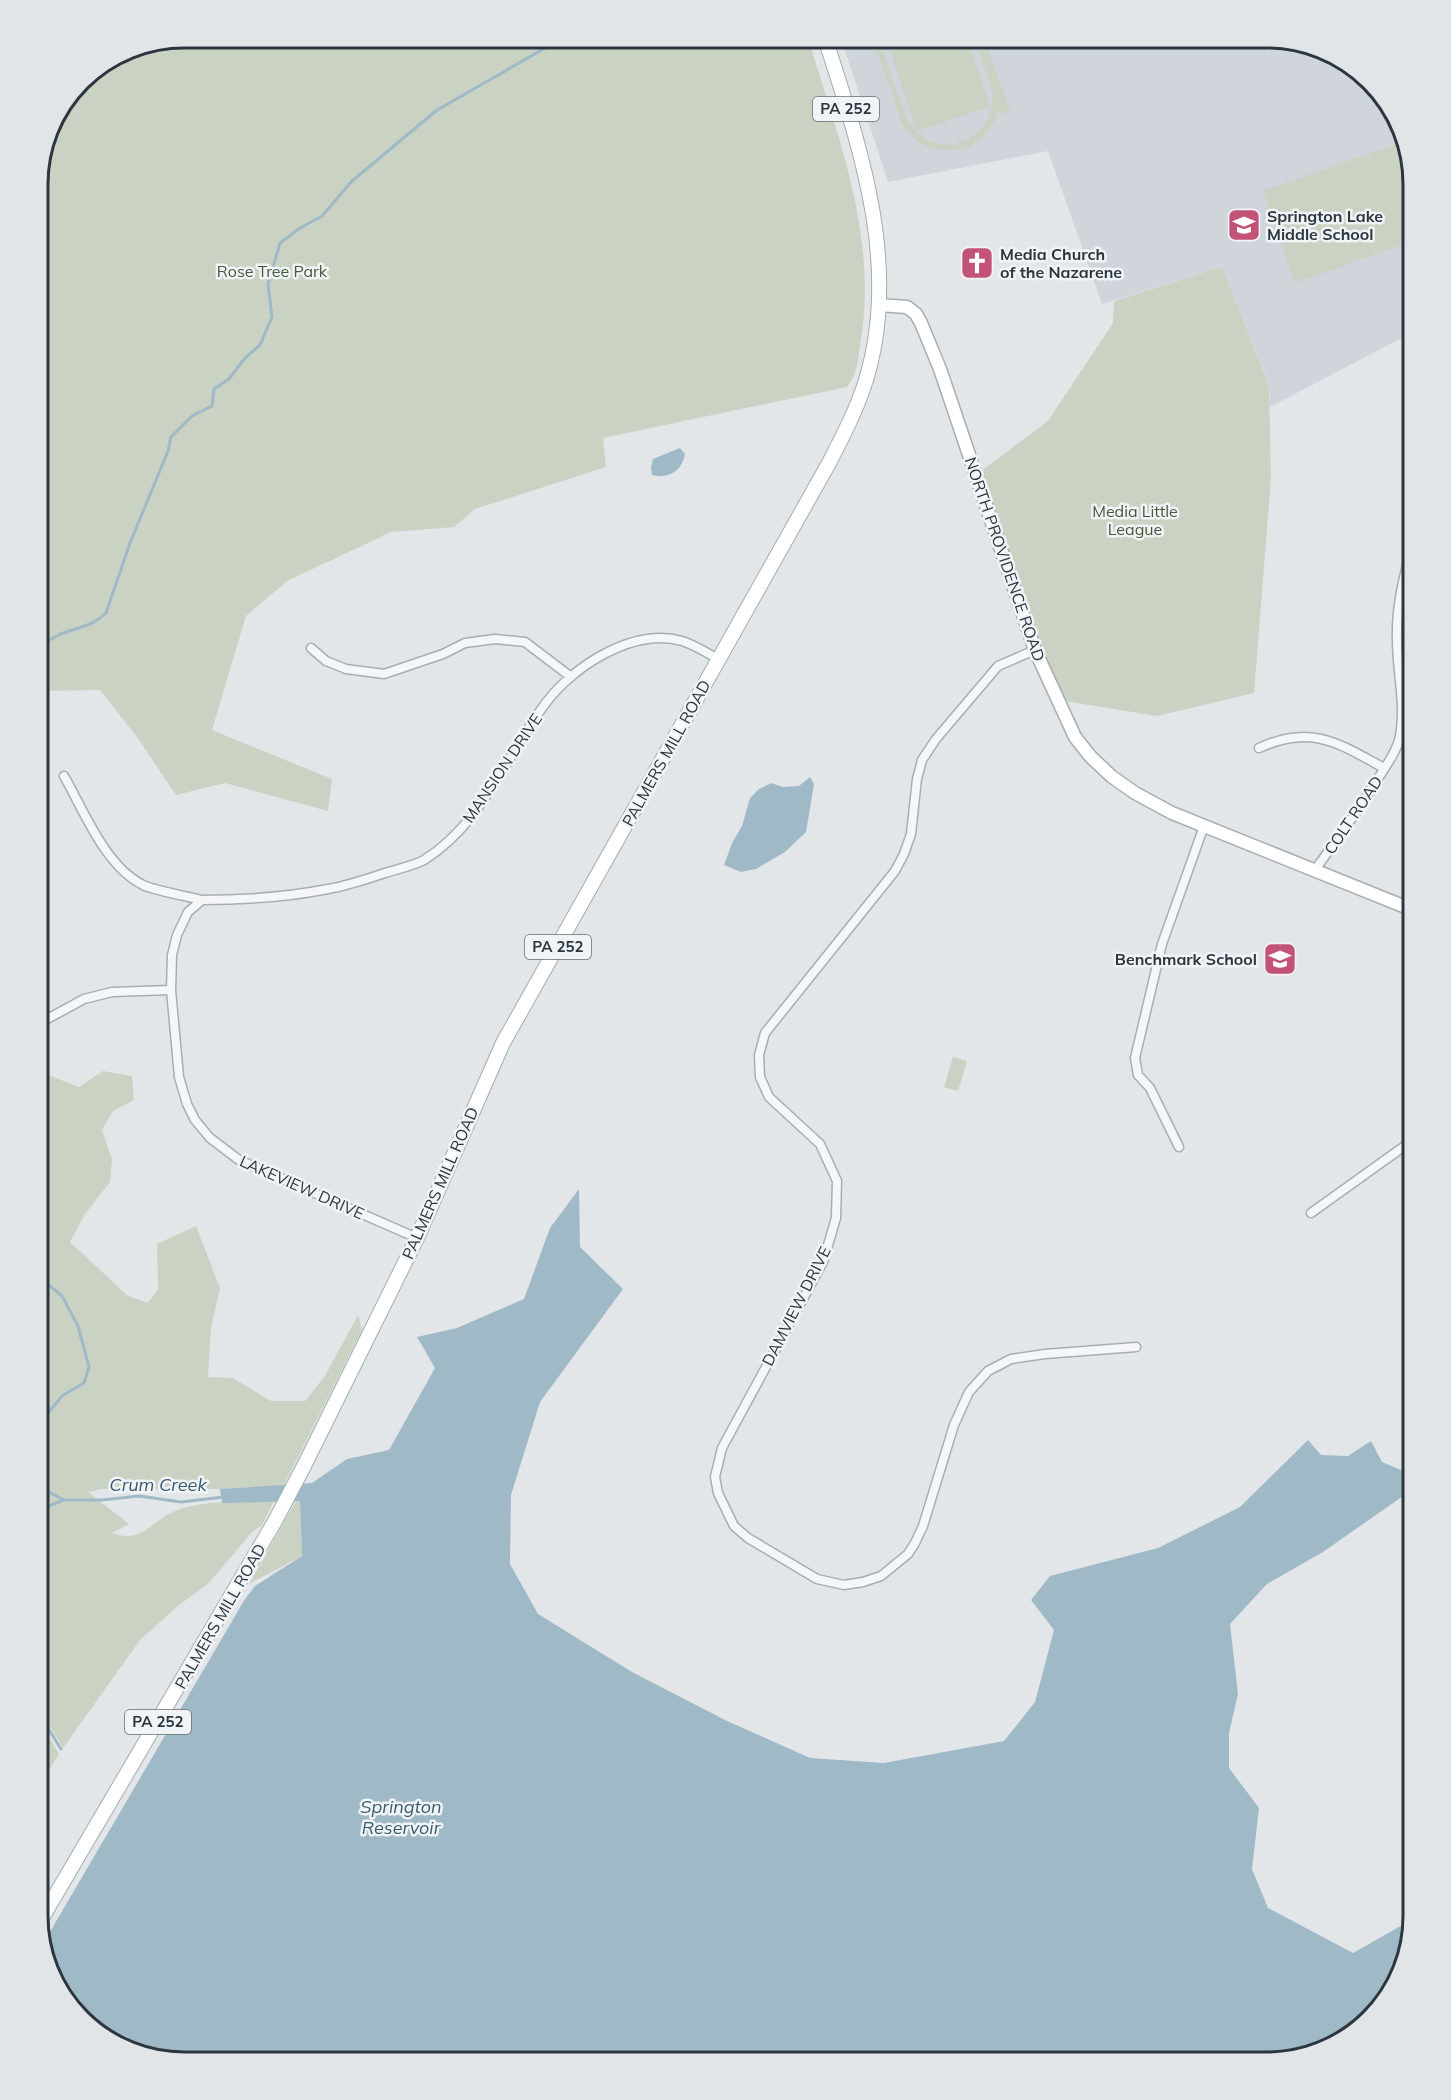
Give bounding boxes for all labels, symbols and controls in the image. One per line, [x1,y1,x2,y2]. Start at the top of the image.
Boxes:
road number: PA 252 [813,97,879,121]
place label: Springton Lake Middle School [1267,206,1383,244]
school or university icon: Springton Lake Middle School [1226,207,1262,243]
place label: Media Church of the Nazarene [1000,244,1122,282]
church icon: Media Church of the Nazarene [959,245,995,281]
park label: Rose Tree Park [217,261,328,281]
street label: NORTH PROVIDENCE ROAD [961,454,1049,664]
park label: Media Little League [1092,501,1178,539]
street label: PALMERS MILL ROAD [617,676,715,830]
street label: MANSION DRIVE [458,709,546,827]
street label: COLT ROAD [1319,772,1387,858]
road number: PA 252 [525,935,591,959]
school or university icon: Benchmark School [1262,941,1298,977]
place label: Benchmark School [1115,949,1257,969]
street label: PALMERS MILL ROAD [397,1104,483,1262]
street label: LAKEVIEW DRIVE [237,1151,367,1223]
street label: DAMVIEW DRIVE [757,1243,835,1369]
water label: Crum Creek [109,1473,207,1496]
street label: PALMERS MILL ROAD [170,1540,270,1692]
road number: PA 252 [125,1710,191,1734]
water label: Springton Reservoir [360,1795,442,1839]

